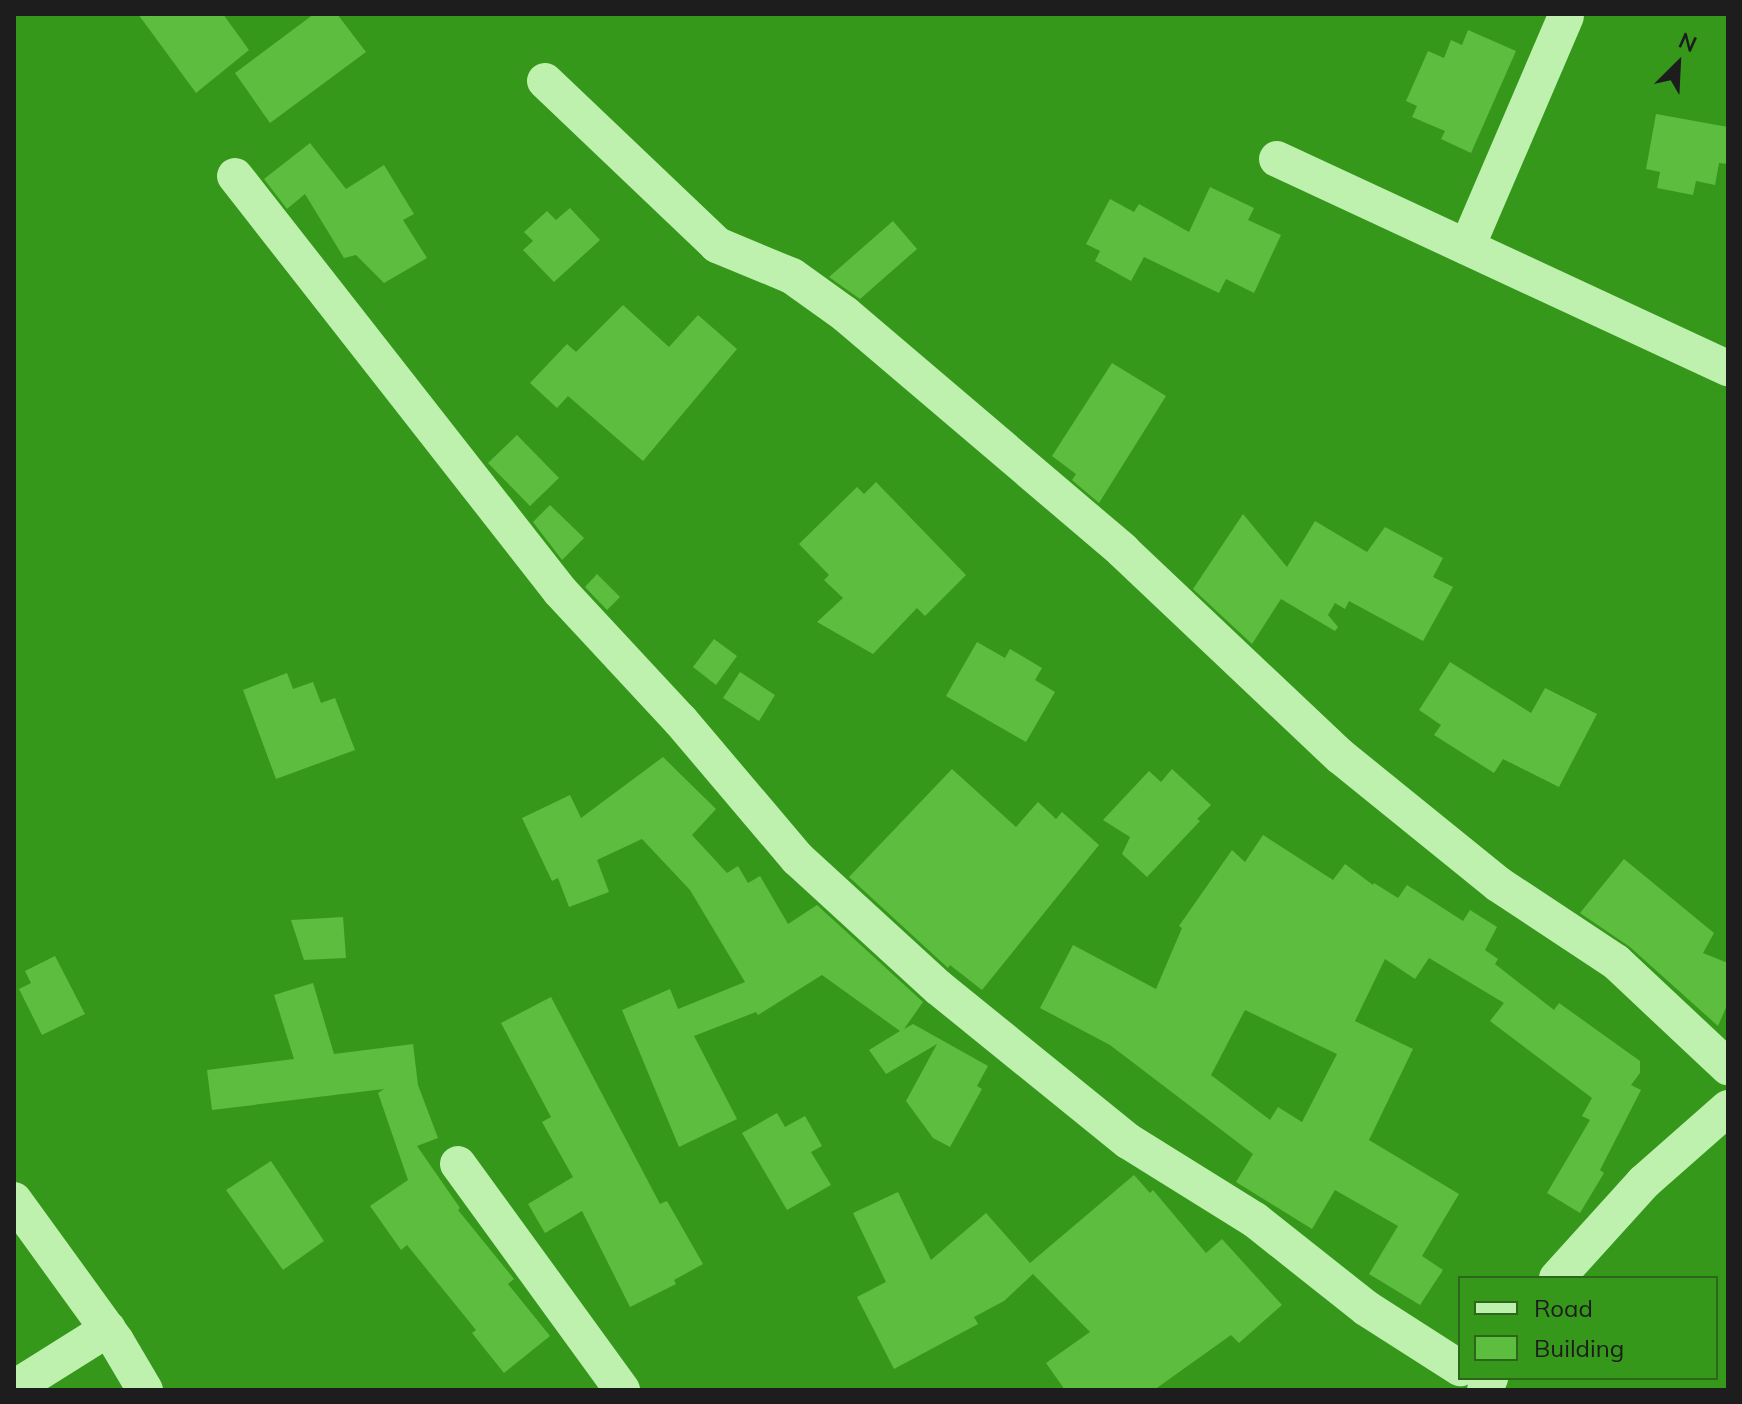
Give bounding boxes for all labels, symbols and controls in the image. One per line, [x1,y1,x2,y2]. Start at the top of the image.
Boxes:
north arrow [1638,24,1718,104]
text: N [1674,26,1701,58]
legend [1458,1276,1718,1380]
text: Road [1534,1293,1593,1323]
text: Building [1534,1333,1624,1363]

